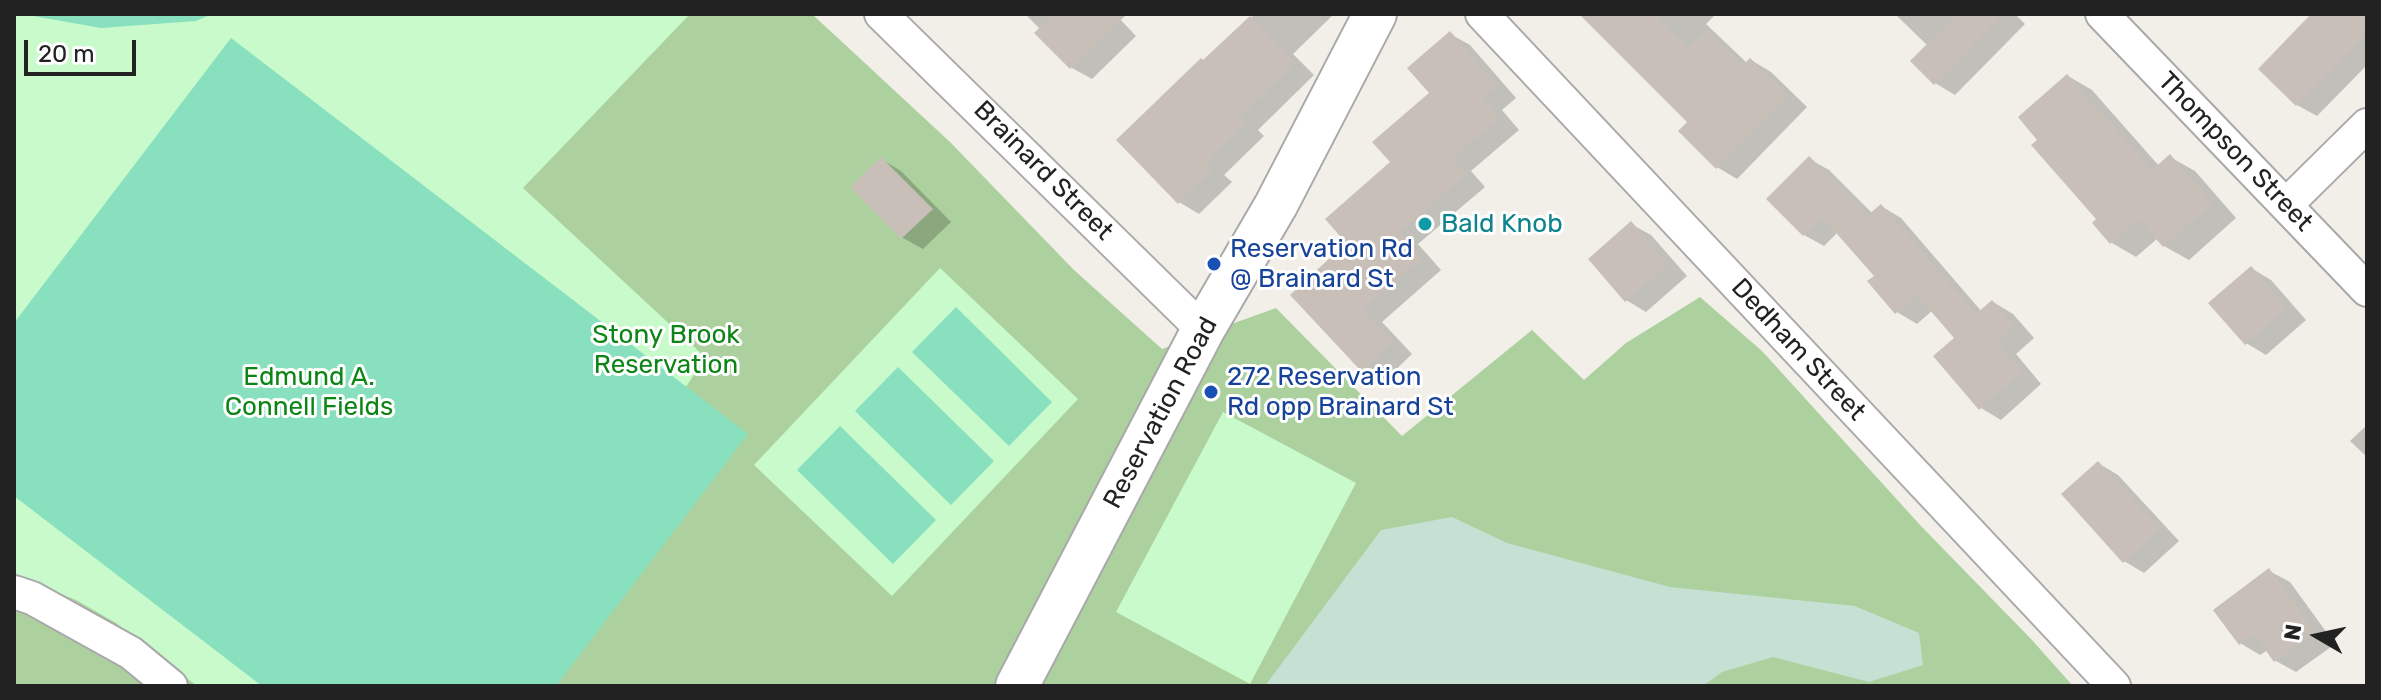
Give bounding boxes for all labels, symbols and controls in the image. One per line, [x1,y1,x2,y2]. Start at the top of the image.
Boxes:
scale bar [28,24,140,74]
text: 20 m [38,40,95,68]
street label: Thompson Street [2151,66,2319,238]
street label: Brainard Street [967,95,1119,247]
place label: Bald Knob [1441,208,1563,240]
marker: Bald Knob [1416,215,1434,233]
place label: Reservation Rd @ Brainard St [1230,233,1413,294]
marker: Reservation Rd @ Brainard St [1205,255,1223,273]
street label: Dedham Street [1724,273,1872,427]
street label: Reservation Road [1097,312,1225,514]
park label: Stony Brook Reservation [592,319,740,380]
park label: Edmund A. Connell Fields [225,361,393,422]
place label: 272 Reservation Rd opp Brainard St [1227,361,1454,422]
marker: 272 Reservation Rd opp Brainard St [1202,383,1220,401]
north arrow [2277,596,2357,676]
text: N [2278,622,2307,642]

